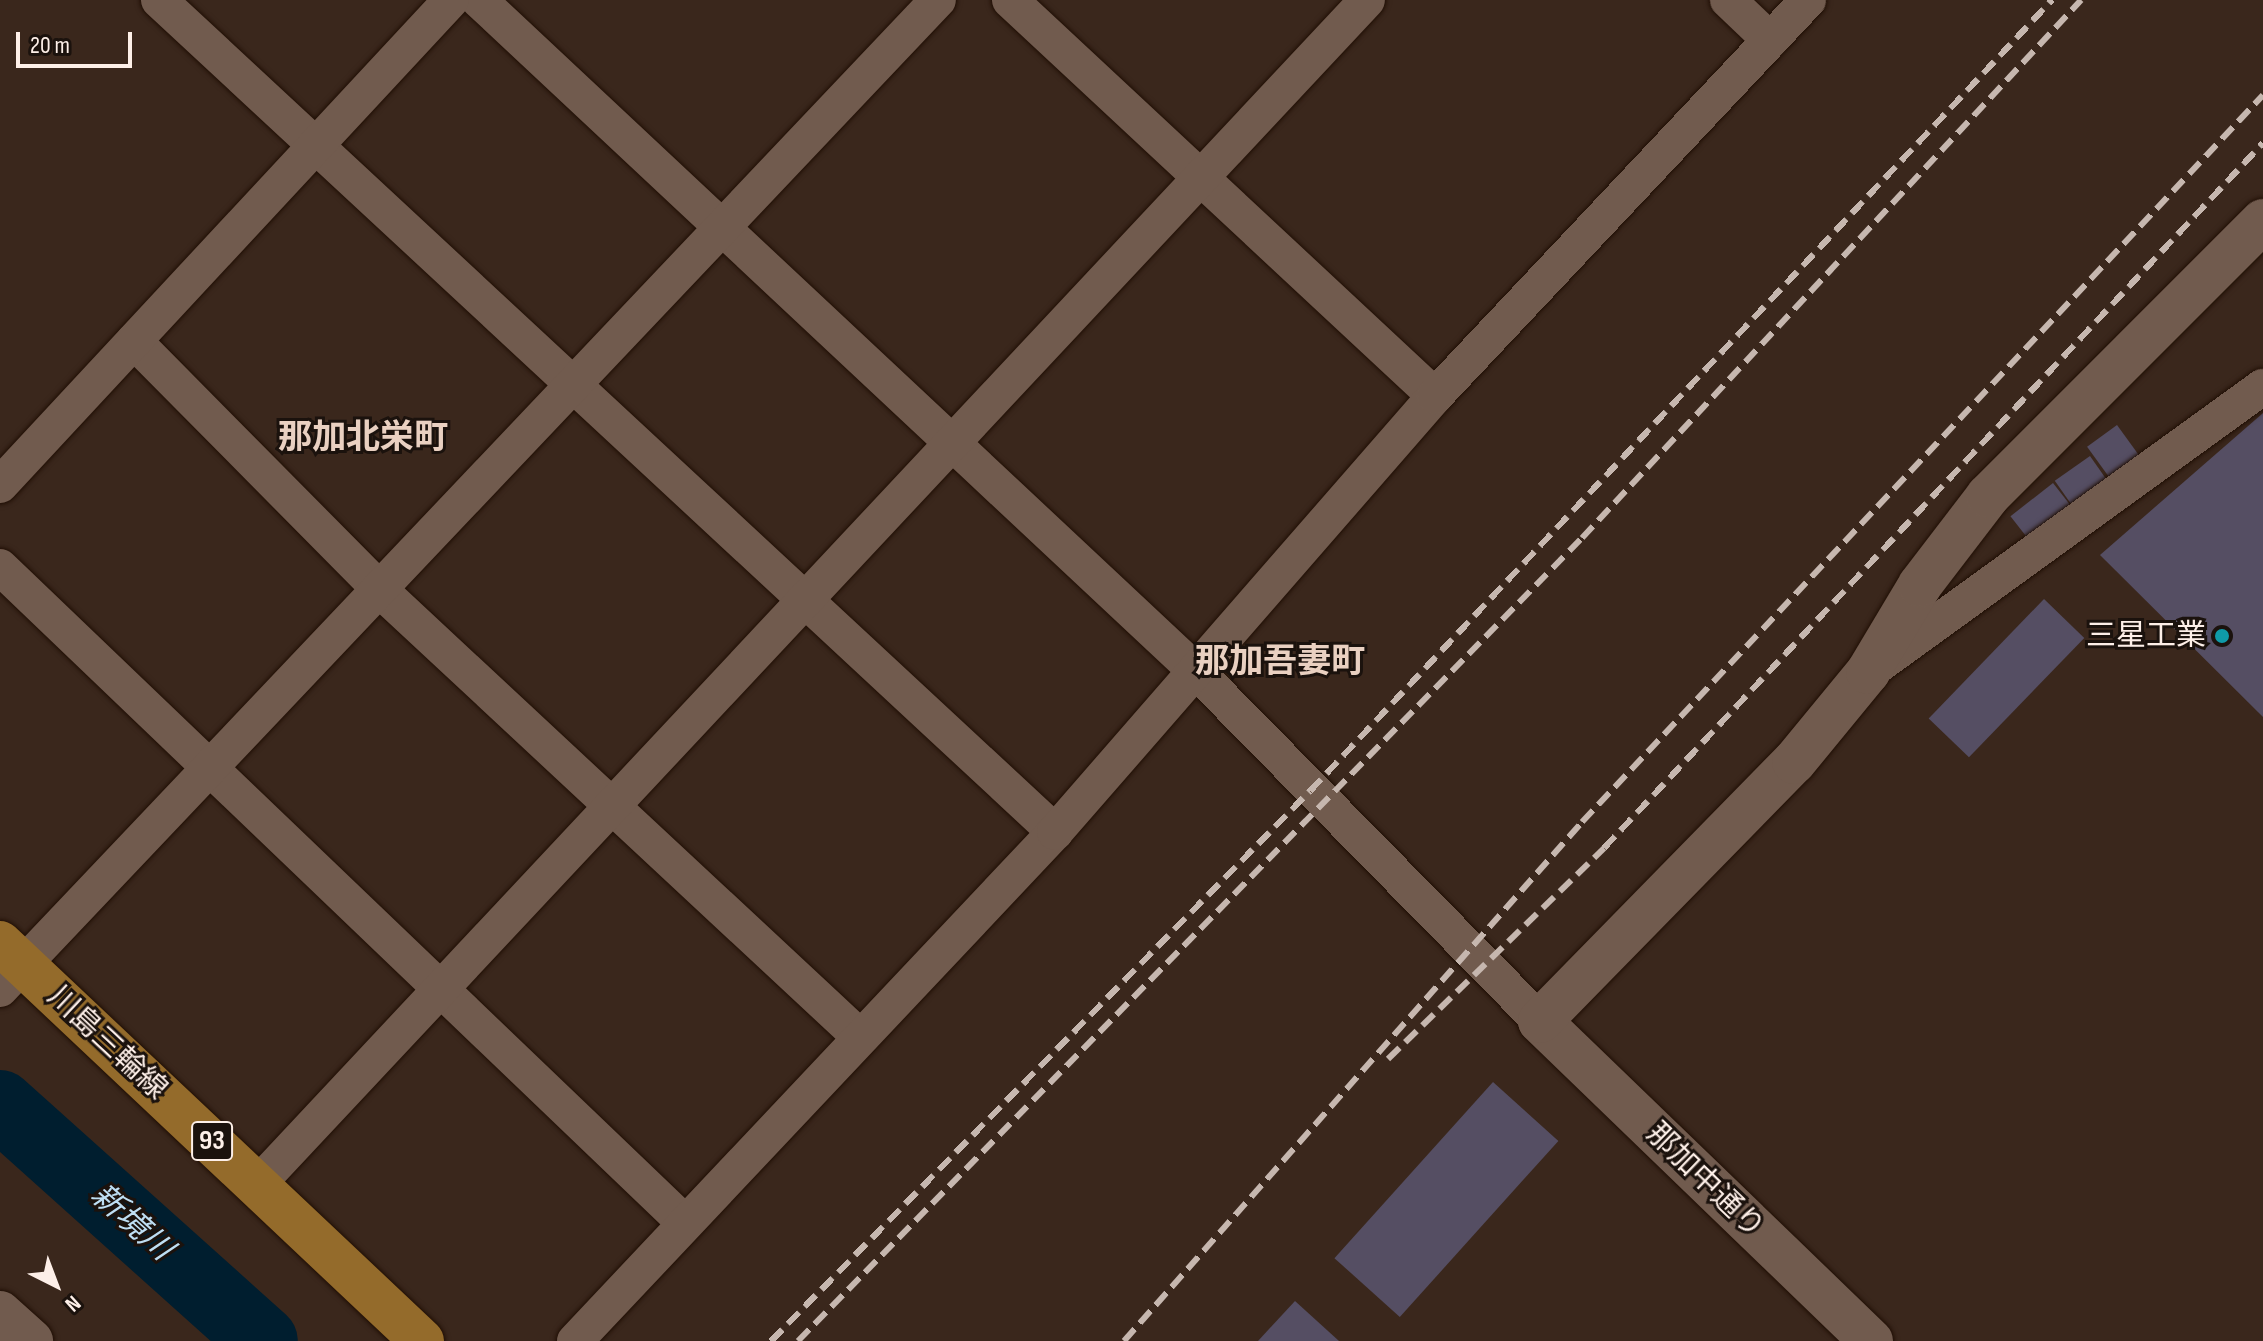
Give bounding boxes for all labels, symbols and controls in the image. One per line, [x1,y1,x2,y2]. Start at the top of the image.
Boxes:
scale bar [20,16,136,66]
text: 20 m [30,31,70,60]
district label: 那加北栄町 [278,418,448,458]
place label: 三星工業 [2086,618,2206,654]
marker: 三星工業 [2213,627,2231,645]
district label: 那加吾妻町 [1195,642,1365,682]
street label: 川島三輪線 [40,979,174,1107]
street label: 那加中通り [1639,1116,1771,1246]
road number: 93 [190,1117,234,1165]
water label: 新境川 [82,1177,180,1269]
north arrow [16,1245,96,1325]
text: N [59,1289,86,1317]

